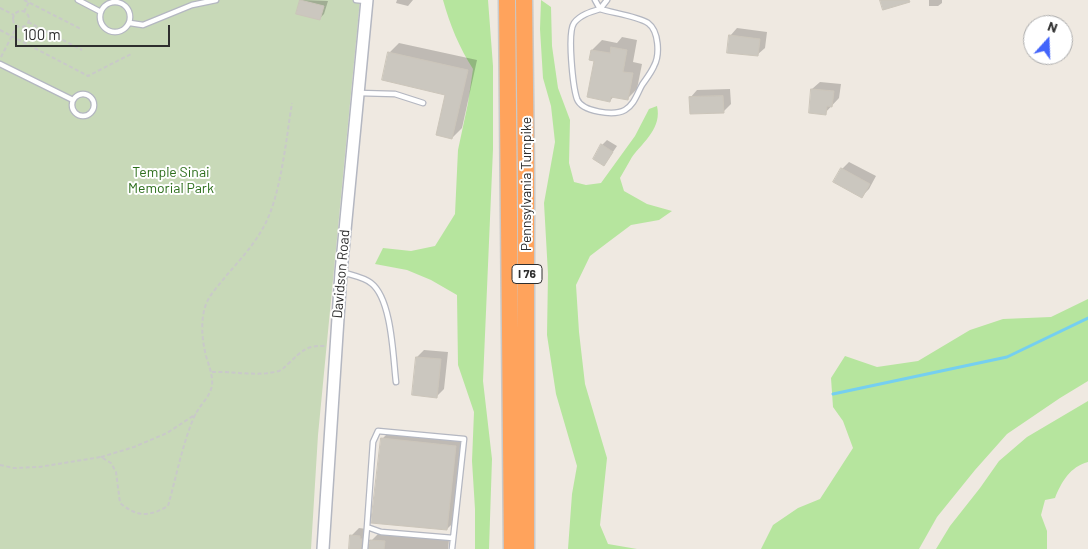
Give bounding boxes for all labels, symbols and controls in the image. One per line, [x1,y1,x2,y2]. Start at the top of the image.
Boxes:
scale bar [18,15,172,47]
north arrow [1023,15,1073,65]
text: N [1046,17,1060,36]
text: 100 m [23,25,61,43]
street label: Pennsylvania Turnpike [518,117,534,251]
park label: Temple Sinai Memorial Park [128,164,214,196]
street label: Davidson Road [329,229,353,319]
road number: I 76 [512,264,542,284]

